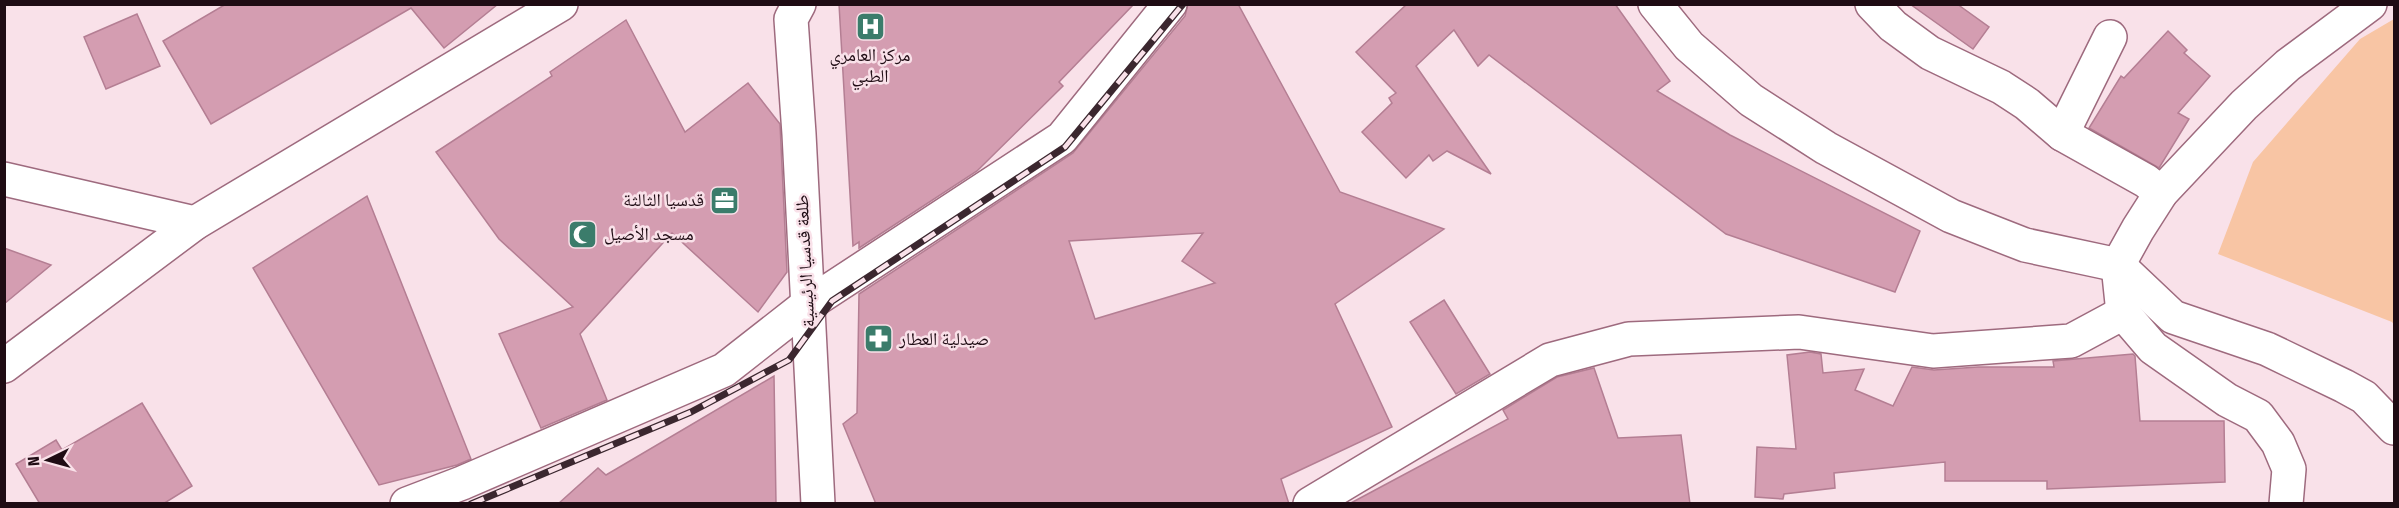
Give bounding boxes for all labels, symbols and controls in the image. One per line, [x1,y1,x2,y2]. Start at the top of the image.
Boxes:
hospital icon: مركز العامري الطبي [854,10,886,42]
place label: مركز العامري الطبي [829,44,911,91]
office icon: قدسيا الثالثة [709,184,741,216]
place label: قدسيا الثالثة [623,189,704,211]
street label: طلعة قدسيا الرئيسية [791,194,819,328]
mosque icon: مسجد الأصيل [567,218,599,250]
place label: مسجد الأصيل [604,223,694,245]
pharmacy icon: صيدلية العطار [862,323,894,355]
place label: صيدلية العطار [898,328,989,350]
north arrow [18,430,78,490]
text: N [24,456,43,467]

